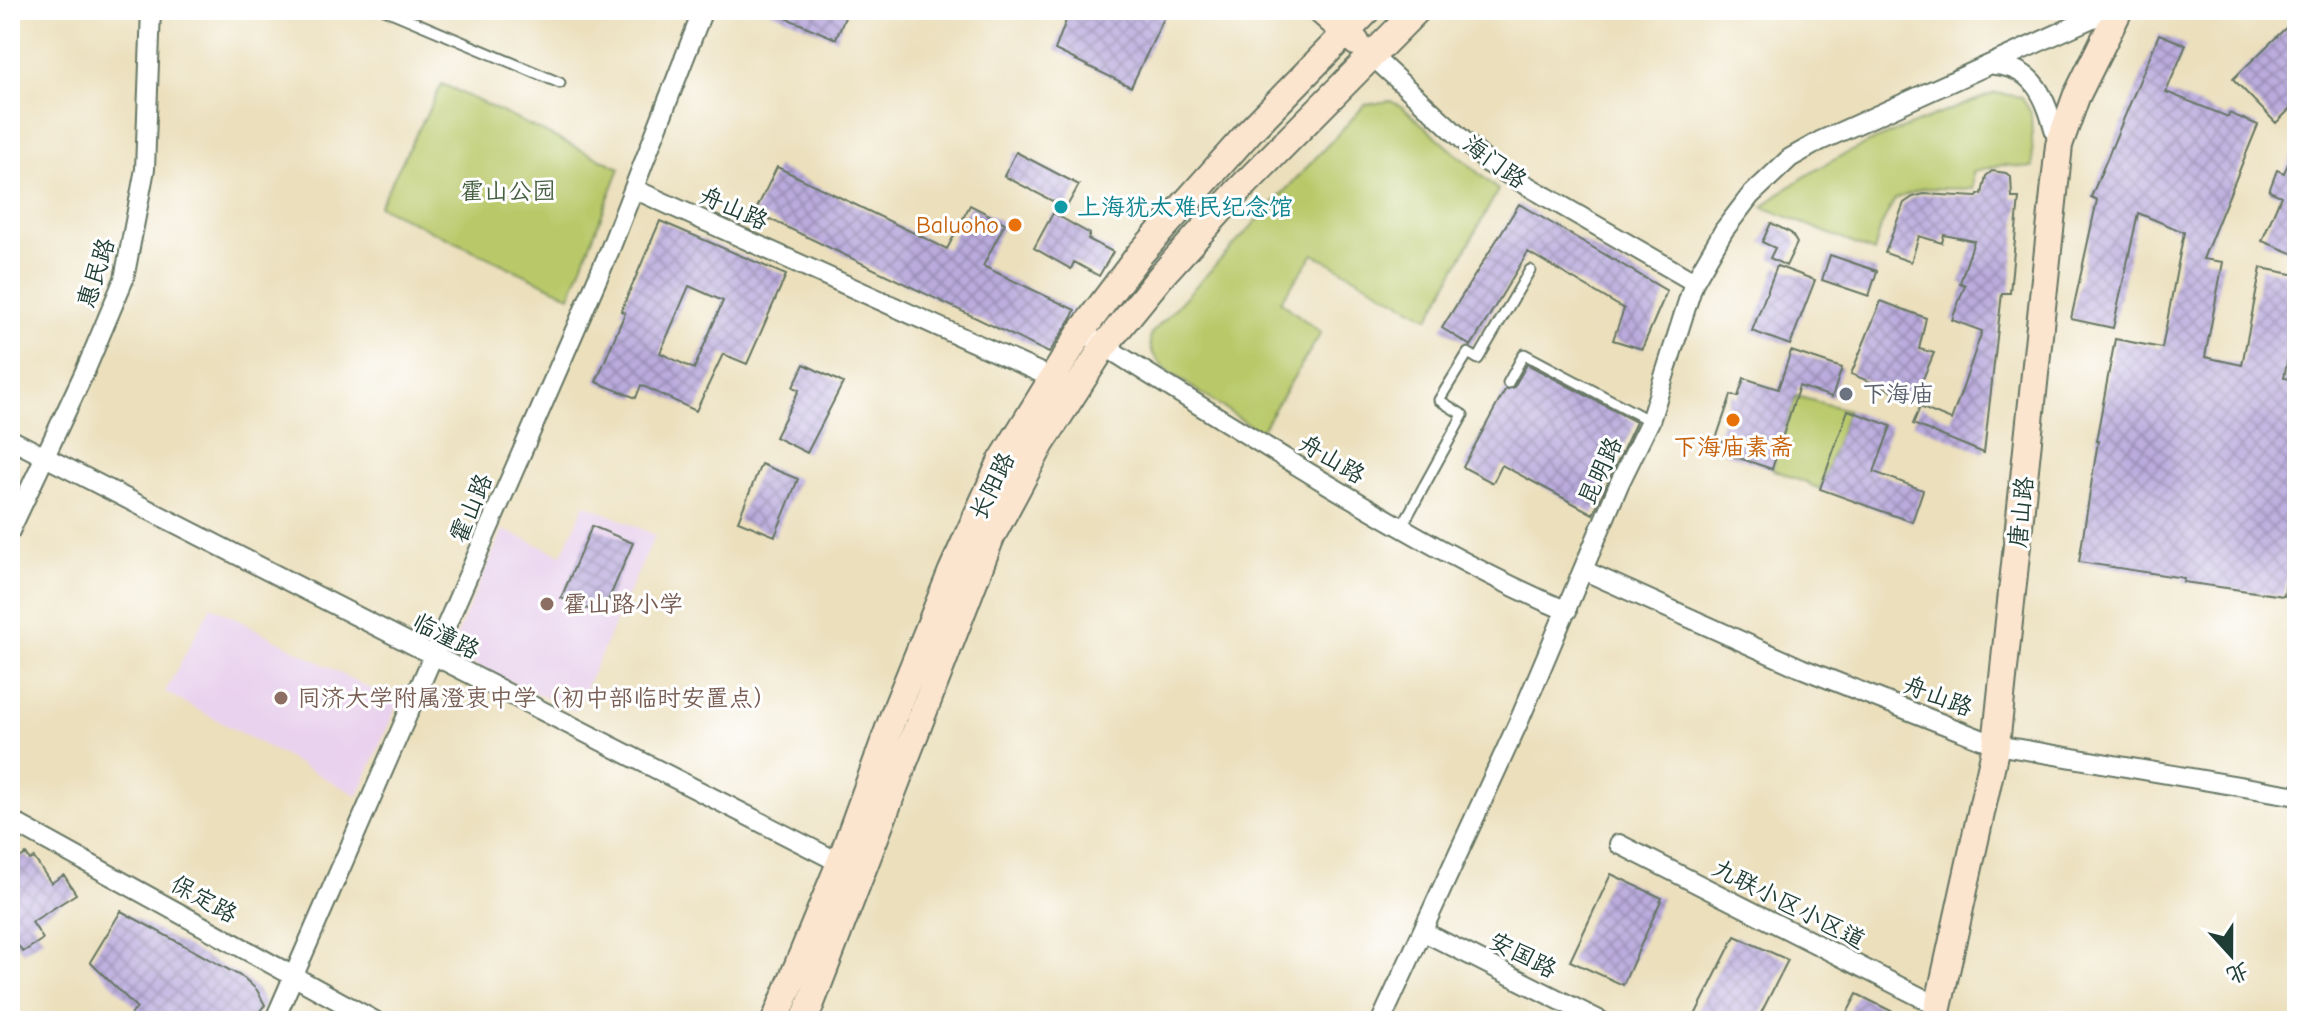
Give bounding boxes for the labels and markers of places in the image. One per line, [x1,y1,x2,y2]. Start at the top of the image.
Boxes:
place label: 上海犹太难民纪念馆 [1077,193,1293,221]
marker: 上海犹太难民纪念馆 [1052,198,1070,216]
place label: Baluoho [916,211,999,239]
marker: Baluoho [1006,216,1024,234]
place label: 下海庙 [1862,380,1934,408]
marker: 下海庙 [1837,385,1855,403]
marker: 下海庙素斋 [1724,411,1742,429]
place label: 下海庙素斋 [1673,433,1793,461]
place label: 霍山路小学 [563,590,683,618]
marker: 霍山路小学 [538,595,556,613]
place label: 同济大学附属澄衷中学（初中部临时安置点） [297,684,777,712]
marker: 同济大学附属澄衷中学（初中部临时安置点） [272,689,290,707]

